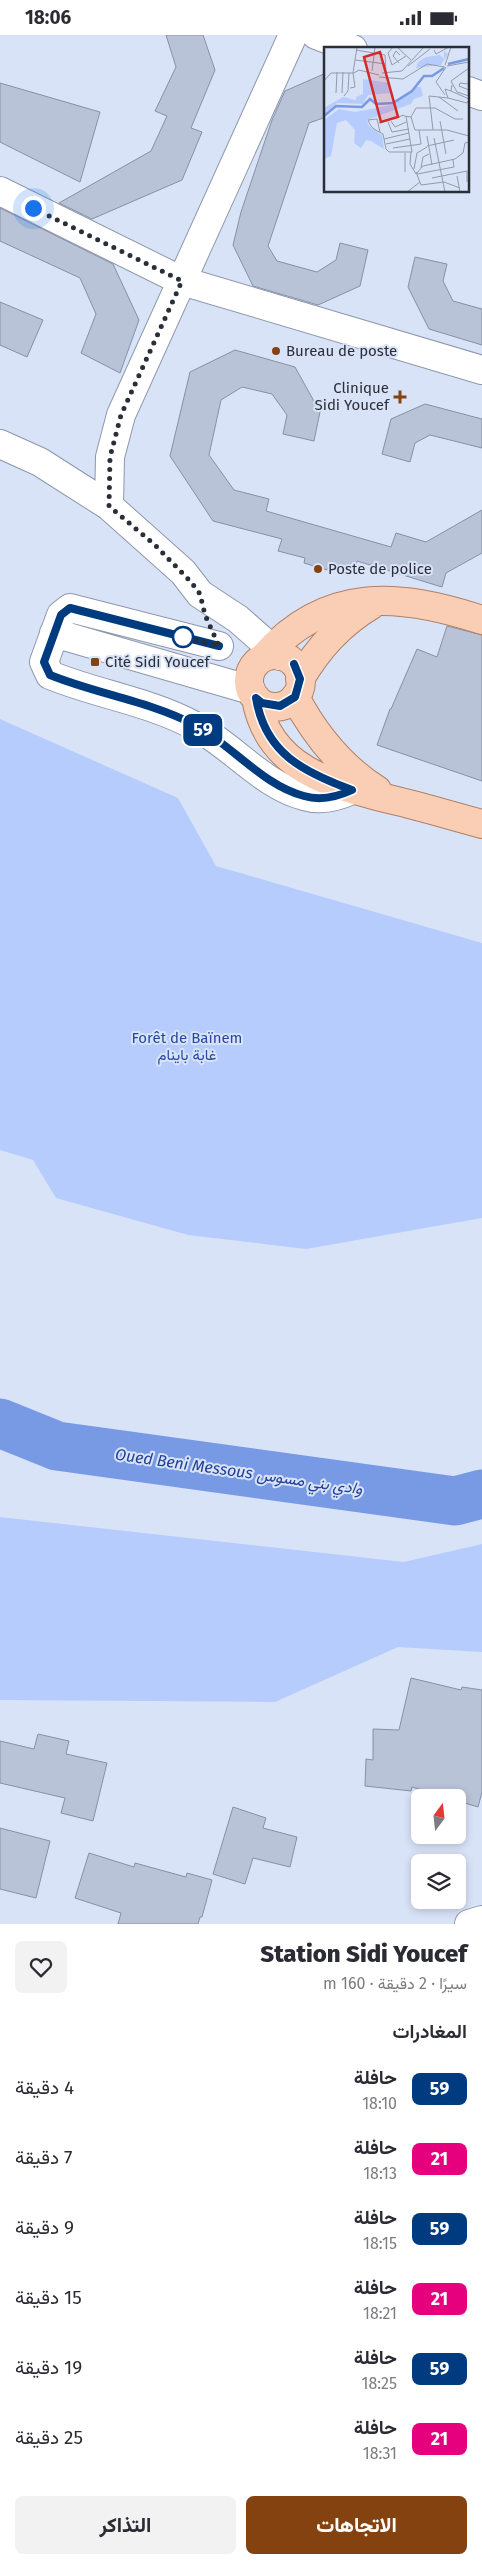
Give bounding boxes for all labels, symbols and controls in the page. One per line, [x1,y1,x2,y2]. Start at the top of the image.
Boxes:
text: 18:06 [25,6,71,29]
inset map [324,47,470,193]
your location [21,196,46,221]
place label: Bureau de poste [286,342,397,360]
marker: Bureau de poste [270,345,282,357]
place label: Clinique Sidi Youcef [314,379,390,414]
marker: Clinique Sidi Youcef [393,390,407,404]
place label: Poste de police [328,560,432,578]
marker: Poste de police [312,563,324,575]
unlabelled marker [172,626,194,648]
place label: Cité Sidi Youcef [105,653,210,671]
marker: Cité Sidi Youcef [89,656,101,668]
line badge: 59 [180,714,226,746]
text: 59 [193,719,213,741]
park label: Forêt de Baïnem غابة باينام [132,1029,242,1065]
water label: Oued Beni Messous وادي بني مسوس [114,1445,364,1502]
north arrow [411,1789,466,1844]
map controls [411,1789,466,1909]
button: layers [411,1854,466,1909]
text: Station Sidi Youcef [260,1940,467,1968]
button: heart [15,1941,67,1993]
text: سيرًا · 2 دقيقة · 160 m [323,1974,467,1993]
text: المغادرات [392,2020,467,2043]
text: حافلة [354,2066,397,2089]
text: 4 دقيقة [15,2076,74,2099]
text: 59 [430,2078,449,2100]
text: 18:10 [362,2094,397,2113]
text: حافلة [354,2136,397,2159]
text: 7 دقيقة [15,2146,72,2169]
text: 21 [431,2148,448,2170]
text: 18:13 [363,2164,397,2183]
text: حافلة [354,2206,397,2229]
text: 9 دقيقة [15,2216,74,2239]
text: 59 [430,2218,449,2240]
text: 18:15 [363,2234,397,2253]
text: حافلة [354,2276,397,2299]
text: 15 دقيقة [15,2286,82,2309]
text: 21 [431,2288,448,2310]
text: 18:21 [363,2304,397,2323]
text: حافلة [354,2346,397,2369]
text: 19 دقيقة [15,2356,82,2379]
text: 59 [430,2358,449,2380]
text: 18:25 [361,2374,397,2393]
text: حافلة [354,2416,397,2439]
text: 25 دقيقة [15,2426,83,2449]
text: 21 [431,2428,448,2450]
text: 18:31 [363,2444,397,2463]
button: التذاكر [15,2496,236,2554]
button: الاتجاهات [246,2496,467,2554]

